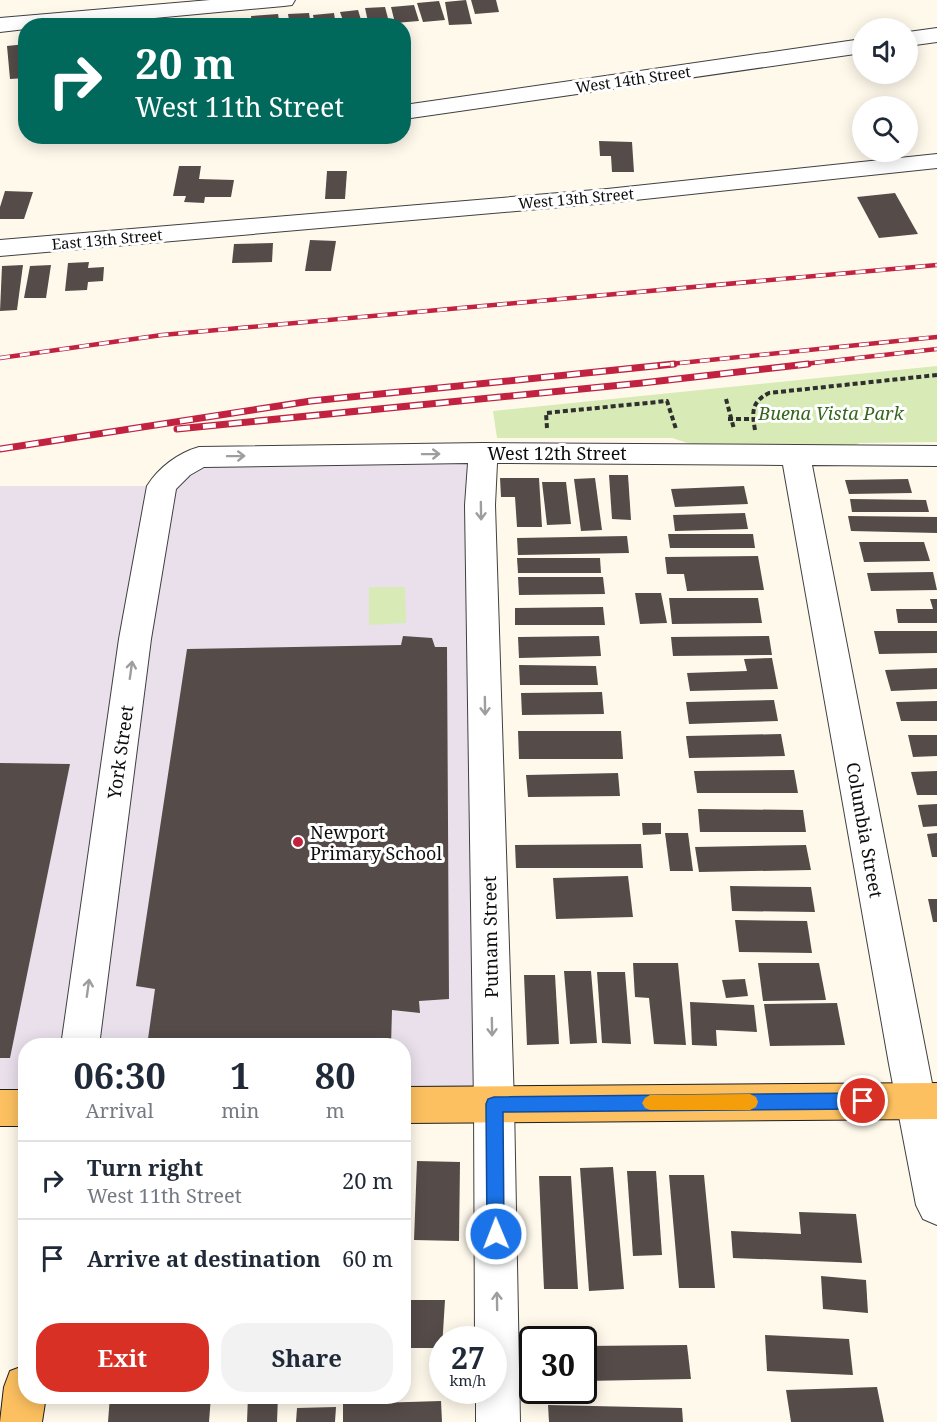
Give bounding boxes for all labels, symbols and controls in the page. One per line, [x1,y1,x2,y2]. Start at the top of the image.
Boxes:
map controls [852,18,918,162]
button: sound [852,18,918,84]
text: 20 m [135,34,235,91]
icon: right [36,42,114,120]
street label: West 14th Street [574,61,692,97]
text: West 11th Street [135,88,344,125]
button: search [852,96,918,162]
street label: West 13th Street [517,183,635,213]
street label: East 13th Street [51,224,163,254]
park label: Buena Vista Park [757,401,904,425]
street label: West 12th Street [487,441,627,465]
one-way arrow [420,448,440,460]
one-way arrow [225,451,245,462]
one-way arrow [475,501,487,521]
one-way arrow [126,660,137,680]
one-way arrow [479,696,491,716]
street label: York Street [101,704,138,801]
street label: Columbia Street [841,760,889,900]
place label: Newport Primary School [310,820,442,865]
marker: Newport Primary School [291,835,305,849]
street label: Putnam Street [477,876,503,998]
one-way arrow [82,978,93,998]
one-way arrow [487,1017,498,1037]
text: 06:30 [73,1051,166,1100]
text: 1 [230,1051,250,1100]
text: 80 [315,1051,356,1100]
pin [837,1075,888,1126]
icon: arrive [846,1084,879,1117]
text: Arrival [85,1097,154,1124]
text: min [221,1097,259,1124]
text: m [326,1097,345,1124]
text: Turn right [87,1152,203,1182]
icon: right [36,1164,69,1197]
text: 20 m [342,1165,393,1195]
text: West 11th Street [87,1182,242,1209]
position arrow [464,1202,528,1266]
icon: arrive [36,1242,69,1275]
text: Arrive at destination [87,1243,321,1273]
text: 60 m [342,1243,393,1273]
one-way arrow [491,1291,503,1311]
button: Exit [36,1323,209,1392]
button: Share [221,1323,393,1392]
speed limit sign: 30 [519,1326,597,1404]
text: 27 [451,1337,485,1378]
text: km/h [450,1370,486,1390]

